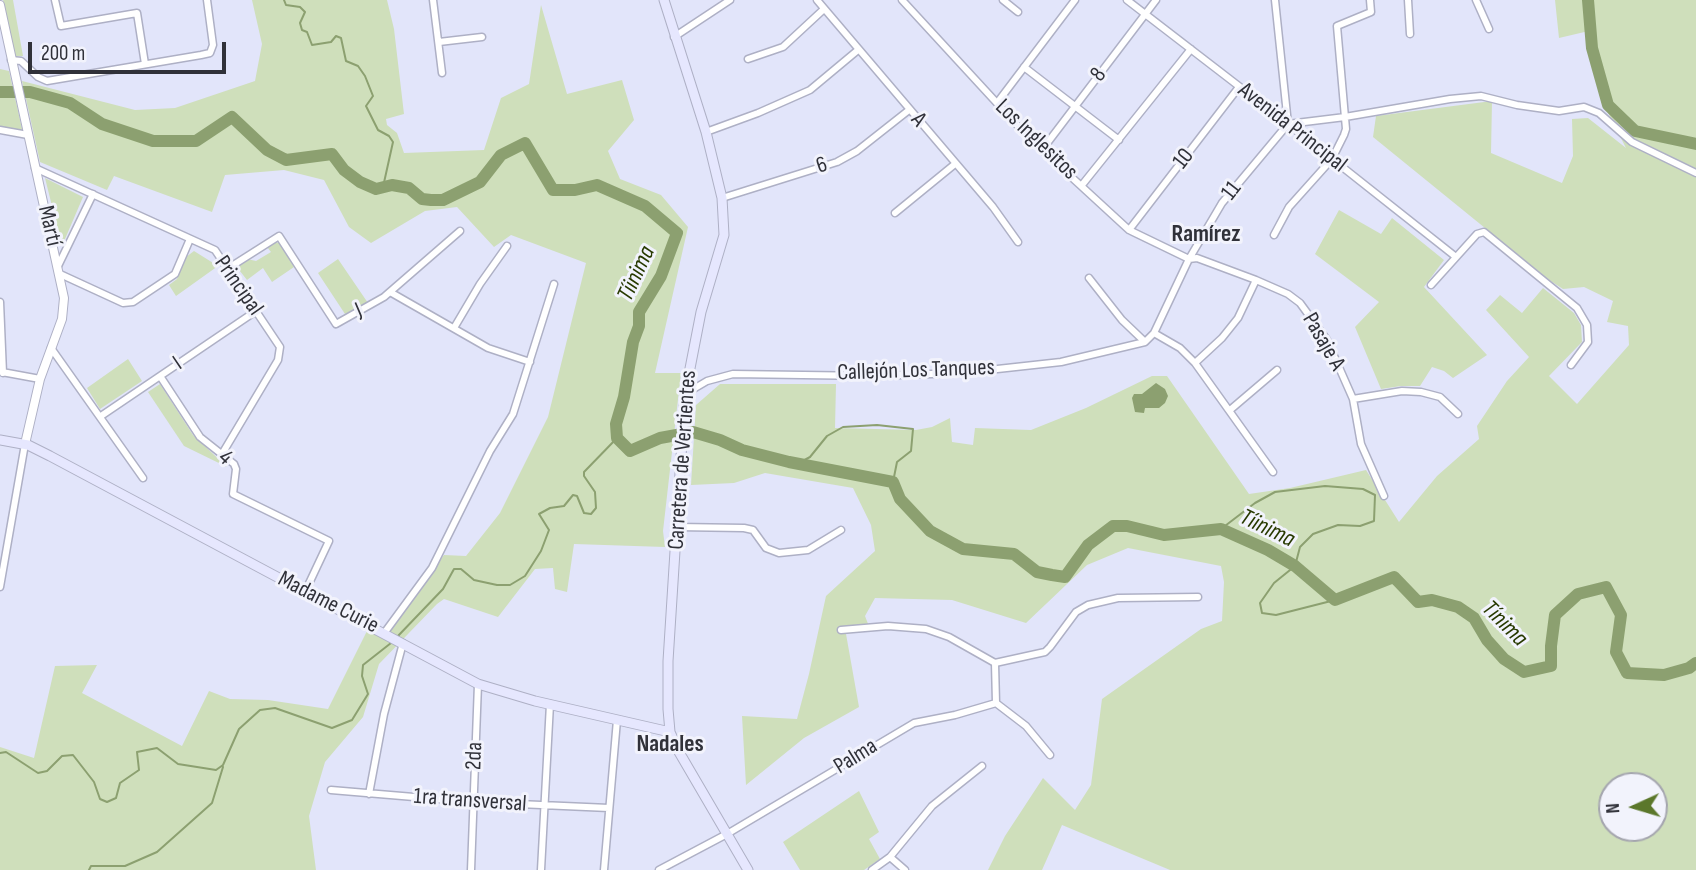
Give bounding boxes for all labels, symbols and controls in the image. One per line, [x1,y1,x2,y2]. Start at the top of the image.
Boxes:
scale bar [32,28,229,72]
text: 200 m [41,41,85,66]
street label: 8 [1085,63,1113,87]
street label: Avenida Principal [1232,77,1352,179]
street label: Los Inglesitos [989,94,1083,186]
street label: A [904,107,932,133]
street label: 10 [1167,143,1201,175]
street label: 6 [813,151,831,181]
street label: 11 [1216,176,1248,206]
street label: Martí [31,203,67,249]
district label: Ramírez [1172,221,1240,249]
water label: Tíinima [612,242,662,306]
street label: Principal [208,251,268,321]
street label: J [351,297,367,325]
street label: Pasaje A [1296,308,1350,376]
street label: I [168,351,188,377]
street label: Callejón Los Tanques [837,354,995,388]
street label: Carretera de Vertientes [663,369,703,551]
street label: 4 [212,445,238,471]
water label: Tíinima [1235,503,1299,555]
street label: Madame Curie [273,566,383,640]
water label: Tínima [1475,595,1533,653]
district label: Nadales [636,731,704,759]
street label: Palma [829,733,883,781]
street label: 2da [461,742,489,770]
north arrow [1598,772,1668,842]
street label: 1ra transversal [413,783,527,819]
text: N [1602,802,1625,814]

